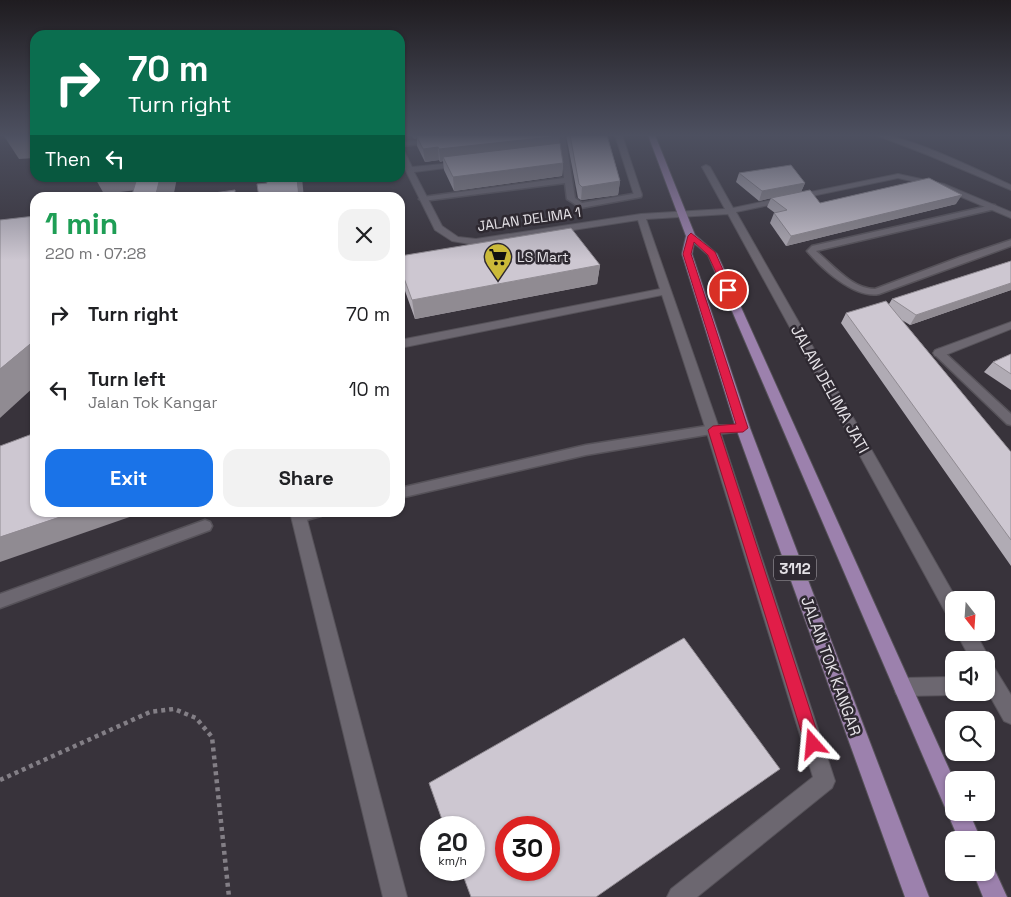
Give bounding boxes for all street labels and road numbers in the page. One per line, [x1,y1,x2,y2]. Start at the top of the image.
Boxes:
street label: JALAN DELIMA 1 [476,203,582,235]
street label: JALAN DELIMA JATI [786,321,874,457]
road number: 3112 [774,556,816,580]
street label: JALAN TOK KANGAR [796,593,866,739]

